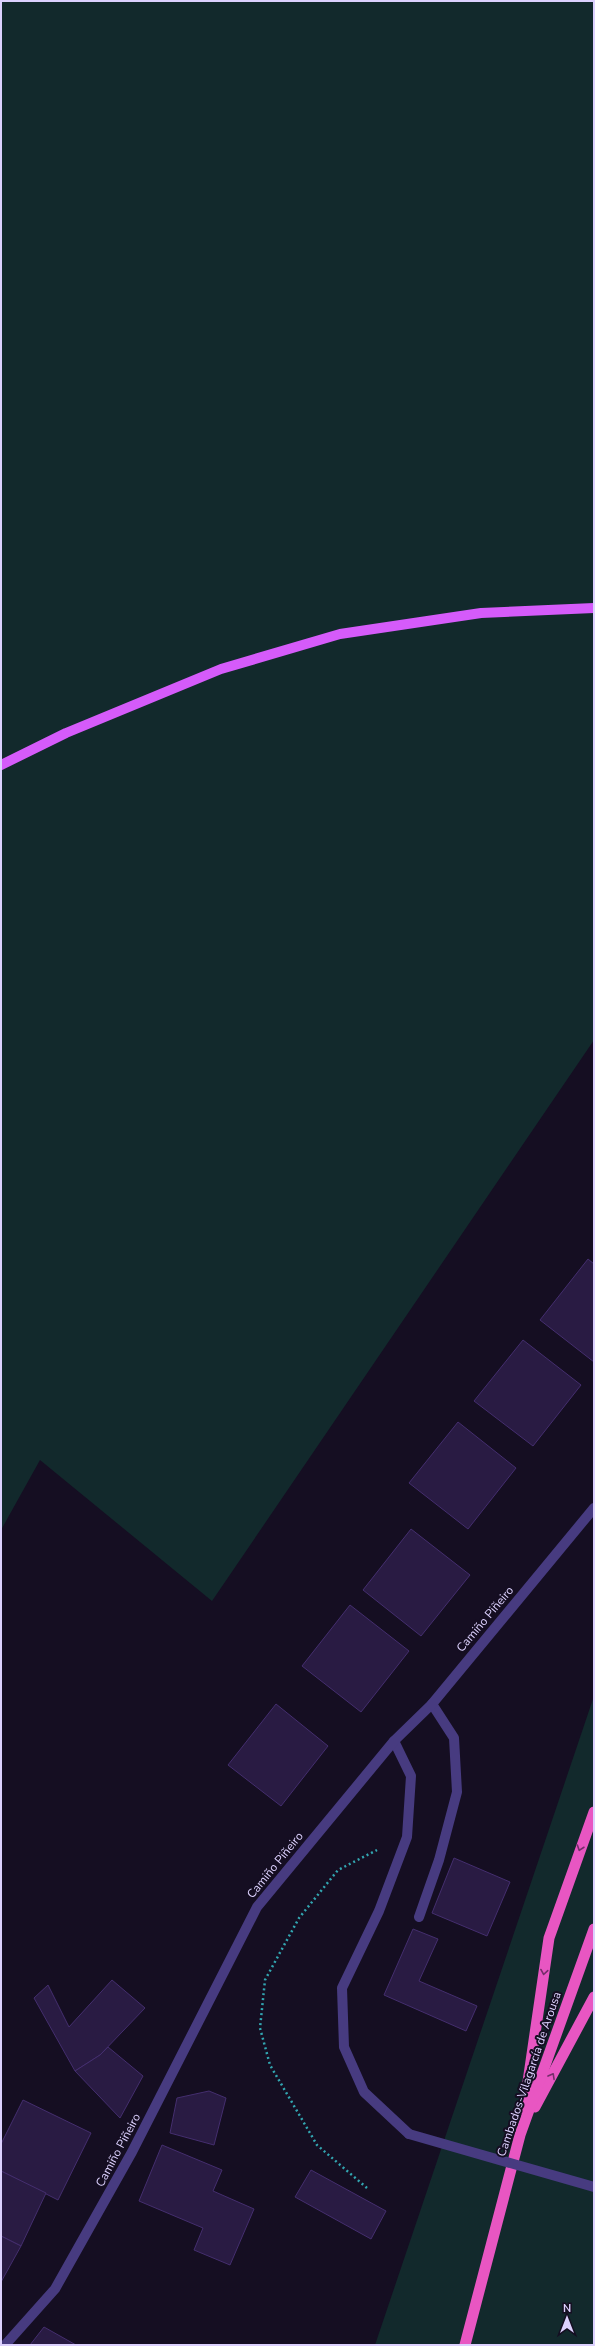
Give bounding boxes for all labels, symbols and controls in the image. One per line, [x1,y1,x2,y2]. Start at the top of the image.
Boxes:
street label: Camiño Piñeiro [453,1583,517,1655]
street label: Camiño Piñeiro [243,1828,307,1902]
one-way arrow [576,1844,585,1851]
one-way arrow [540,1969,549,1975]
street label: Cambados-Vilagarcía de Arousa [493,1990,565,2158]
one-way arrow [547,2073,554,2081]
street label: Camiño Piñeiro [92,2110,144,2190]
north arrow [547,2298,587,2338]
text: N [563,2301,571,2316]

